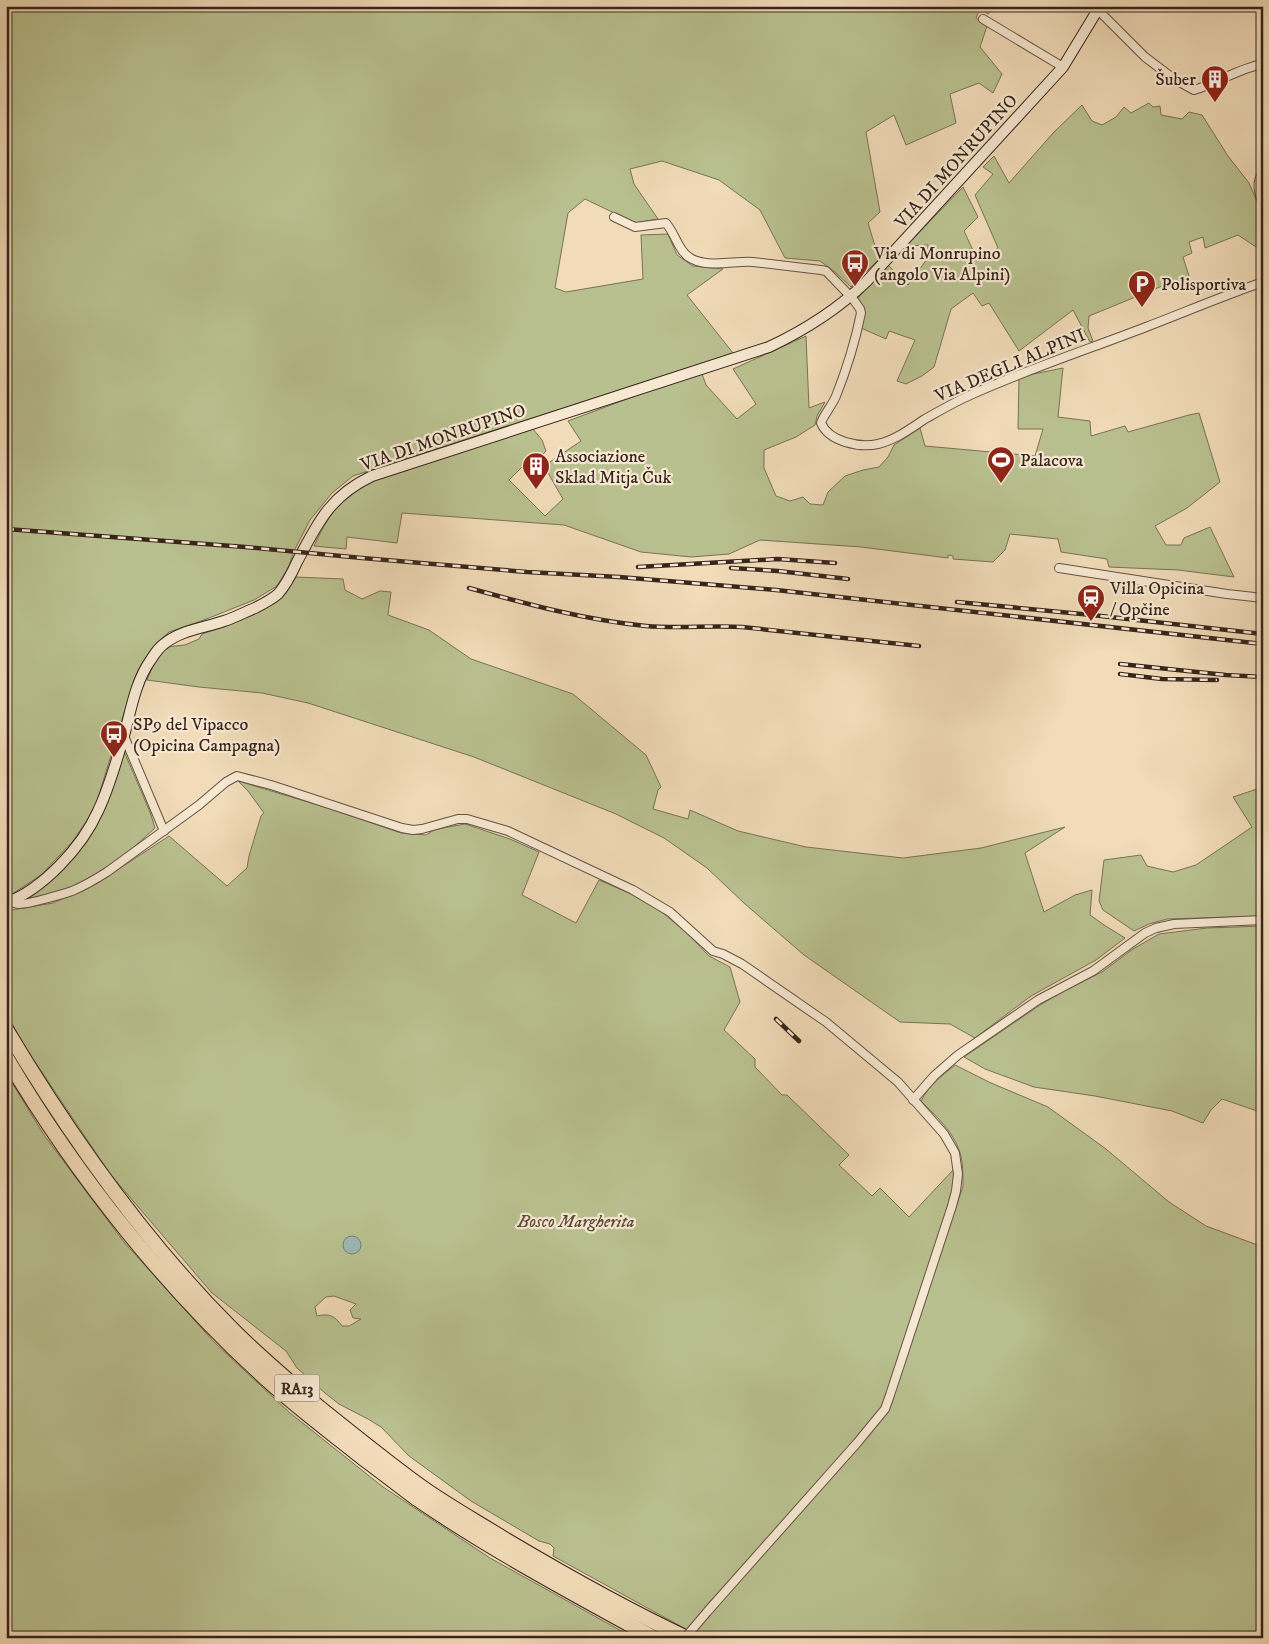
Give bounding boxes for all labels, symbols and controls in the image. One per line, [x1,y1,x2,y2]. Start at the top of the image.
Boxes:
building icon: Šuber [1200,64,1230,103]
place label: Šuber [1155,68,1196,91]
street label: VIA DI MONRUPINO [890,90,1023,234]
place label: Via di Monrupino (angolo Via Alpini) [873,243,1010,286]
bus stop icon: Via di Monrupino (angolo Via Alpini) [840,248,870,287]
parking icon: Polisportiva [1127,269,1157,308]
place label: Polisportiva [1161,274,1247,296]
street label: VIA DEGLI ALPINI [931,324,1089,408]
street label: VIA DI MONRUPINO [357,399,529,477]
sports icon: Palacova [986,445,1016,484]
place label: Associazione Sklad Mitja Čuk [555,446,672,489]
place label: Palacova [1020,450,1084,472]
building icon: Associazione Sklad Mitja Čuk [521,451,551,490]
place label: Villa Opicina / Opčine [1109,578,1204,621]
station icon: Villa Opicina / Opčine [1076,583,1106,622]
place label: SP9 del Vipacco (Opicina Campagna) [133,714,280,757]
bus stop icon: SP9 del Vipacco (Opicina Campagna) [99,719,129,758]
park label: Bosco Margherita [516,1211,635,1233]
road number: RA13 [274,1375,320,1402]

